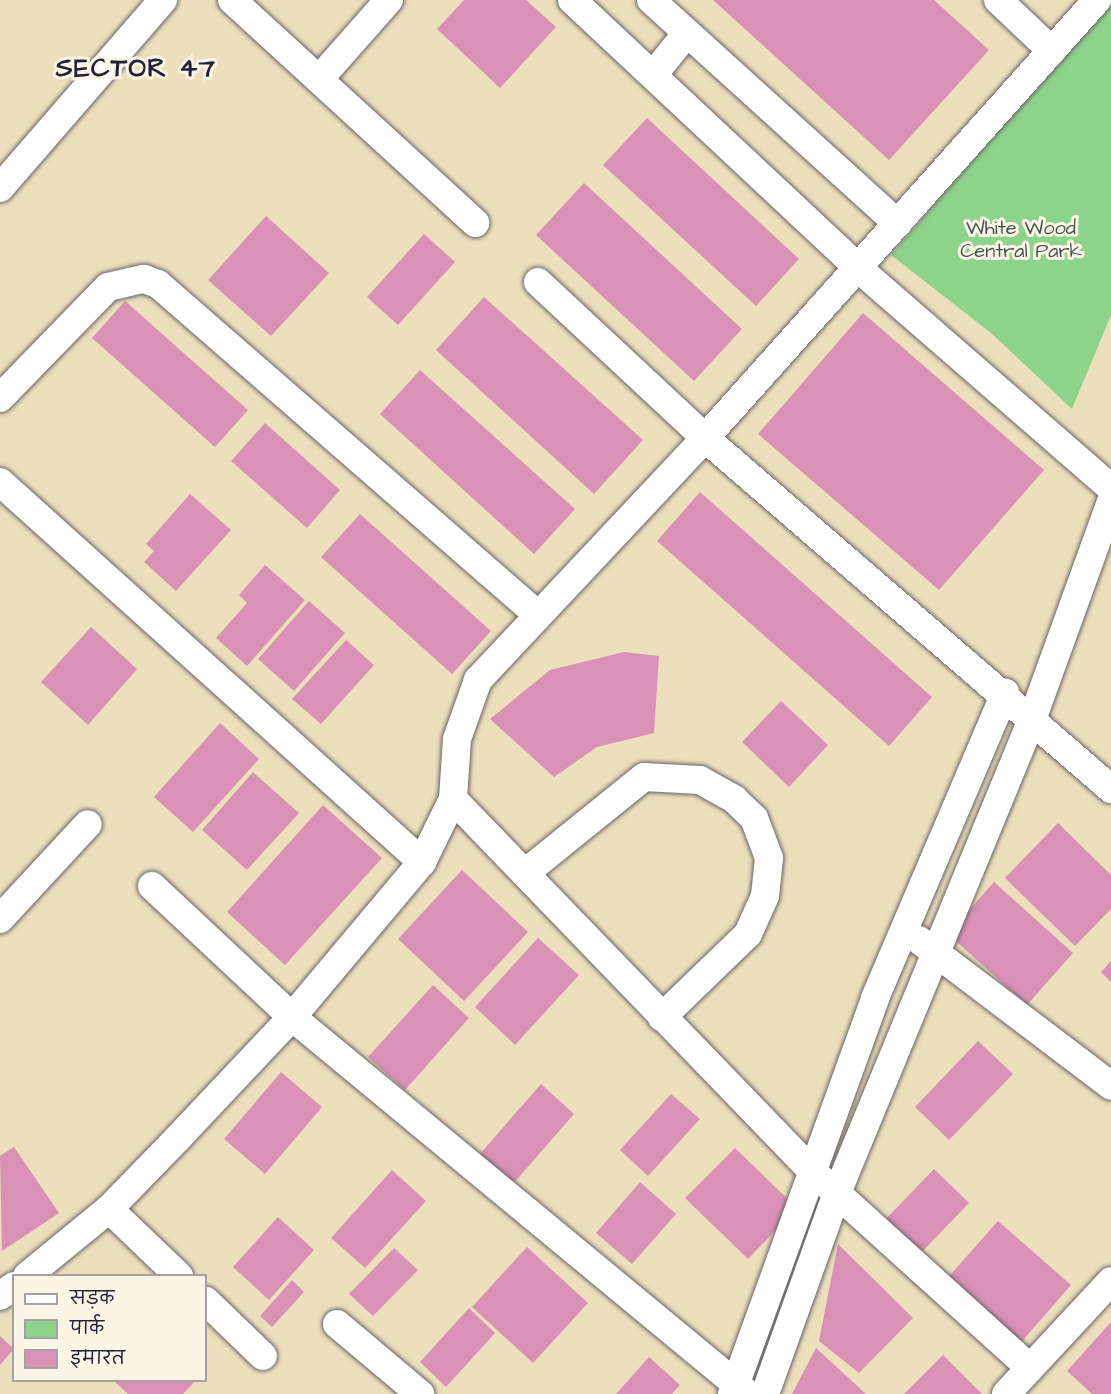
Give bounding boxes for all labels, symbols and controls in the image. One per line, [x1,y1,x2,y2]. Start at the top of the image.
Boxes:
district label: SECTOR 47 [56,53,216,85]
park label: White Wood Central Park [960,217,1082,264]
legend [12,1274,207,1382]
text: सड़क [70,1286,114,1311]
text: पार्क [70,1316,104,1341]
text: इमारत [70,1346,125,1371]

